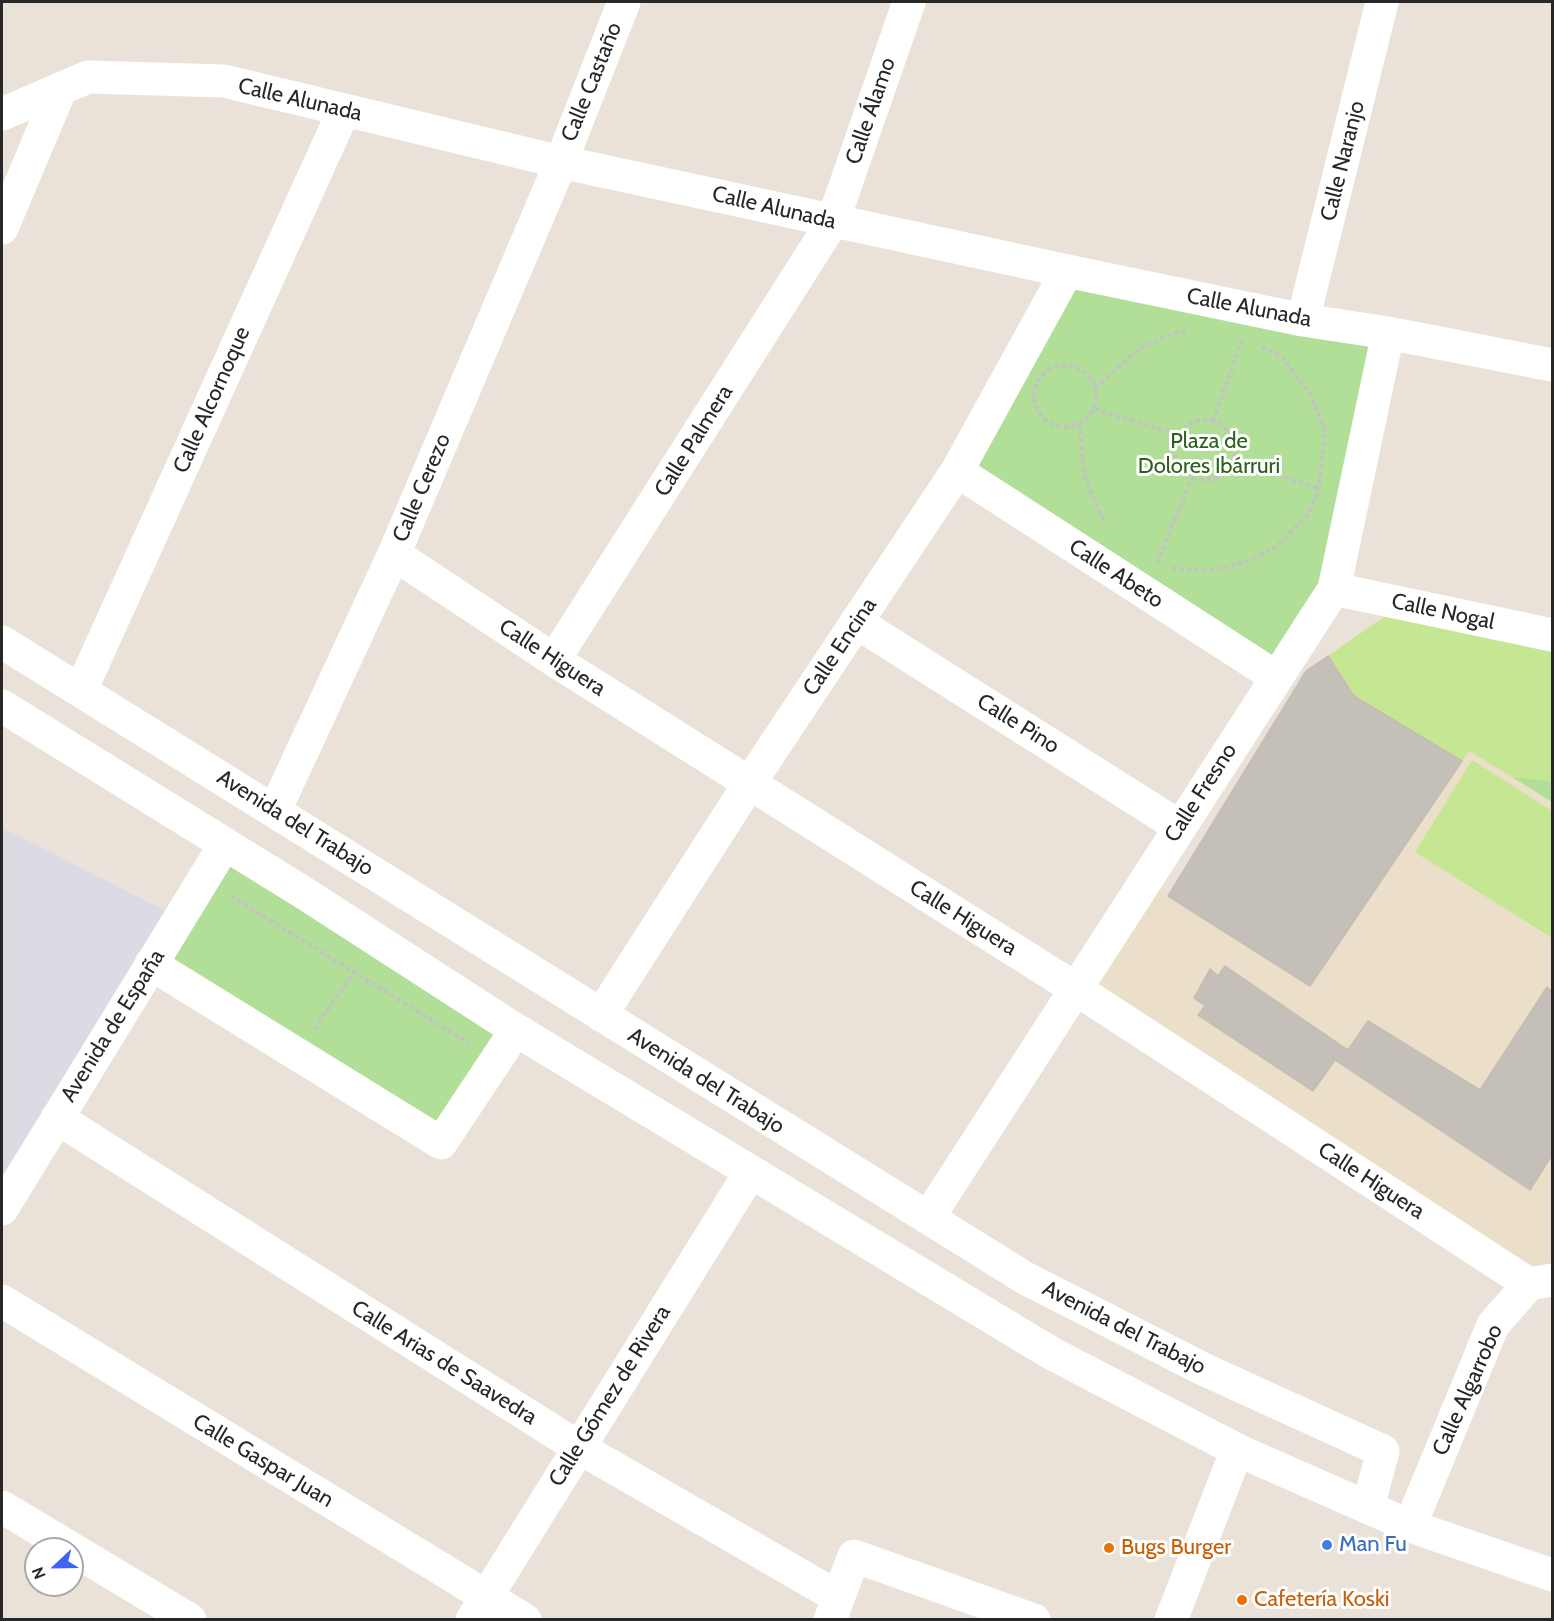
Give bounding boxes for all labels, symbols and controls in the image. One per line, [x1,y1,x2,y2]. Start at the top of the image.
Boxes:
street label: Calle Castaño [556,19,628,145]
street label: Calle Álamo [840,54,902,168]
street label: Calle Alunada [235,73,365,127]
street label: Calle Naranjo [1315,98,1371,224]
street label: Calle Alunada [709,181,839,235]
street label: Calle Alunada [1184,283,1314,333]
street label: Calle Alcornoque [168,323,256,477]
street label: Calle Palmera [649,380,739,502]
park label: Plaza de Dolores Ibárruri [1138,429,1280,481]
street label: Calle Cerezo [387,430,457,546]
street label: Calle Abeto [1064,534,1168,614]
street label: Calle Nogal [1389,588,1497,636]
street label: Calle Encina [798,593,882,701]
street label: Calle Higuera [494,614,610,702]
street label: Calle Pino [972,688,1064,760]
street label: Calle Fresno [1159,739,1243,847]
street label: Avenida del Trabajo [212,764,378,882]
street label: Calle Higuera [904,875,1022,961]
street label: Avenida de España [56,945,170,1107]
street label: Avenida del Trabajo [623,1022,789,1140]
street label: Calle Higuera [1313,1137,1429,1225]
street label: Avenida del Trabajo [1038,1275,1210,1381]
street label: Calle Arias de Saavedra [346,1295,542,1431]
street label: Calle Gómez de Rivera [544,1301,676,1491]
street label: Calle Algarrobo [1427,1320,1509,1460]
street label: Calle Gaspar Juan [188,1409,338,1513]
place label: Man Fu [1339,1532,1407,1558]
place label: Bugs Burger [1121,1535,1231,1561]
north arrow [24,1537,84,1597]
marker: Man Fu [1320,1538,1334,1552]
marker: Bugs Burger [1102,1541,1116,1555]
text: N [28,1564,50,1582]
place label: Cafetería Koski [1254,1587,1389,1613]
marker: Cafetería Koski [1235,1593,1249,1607]

